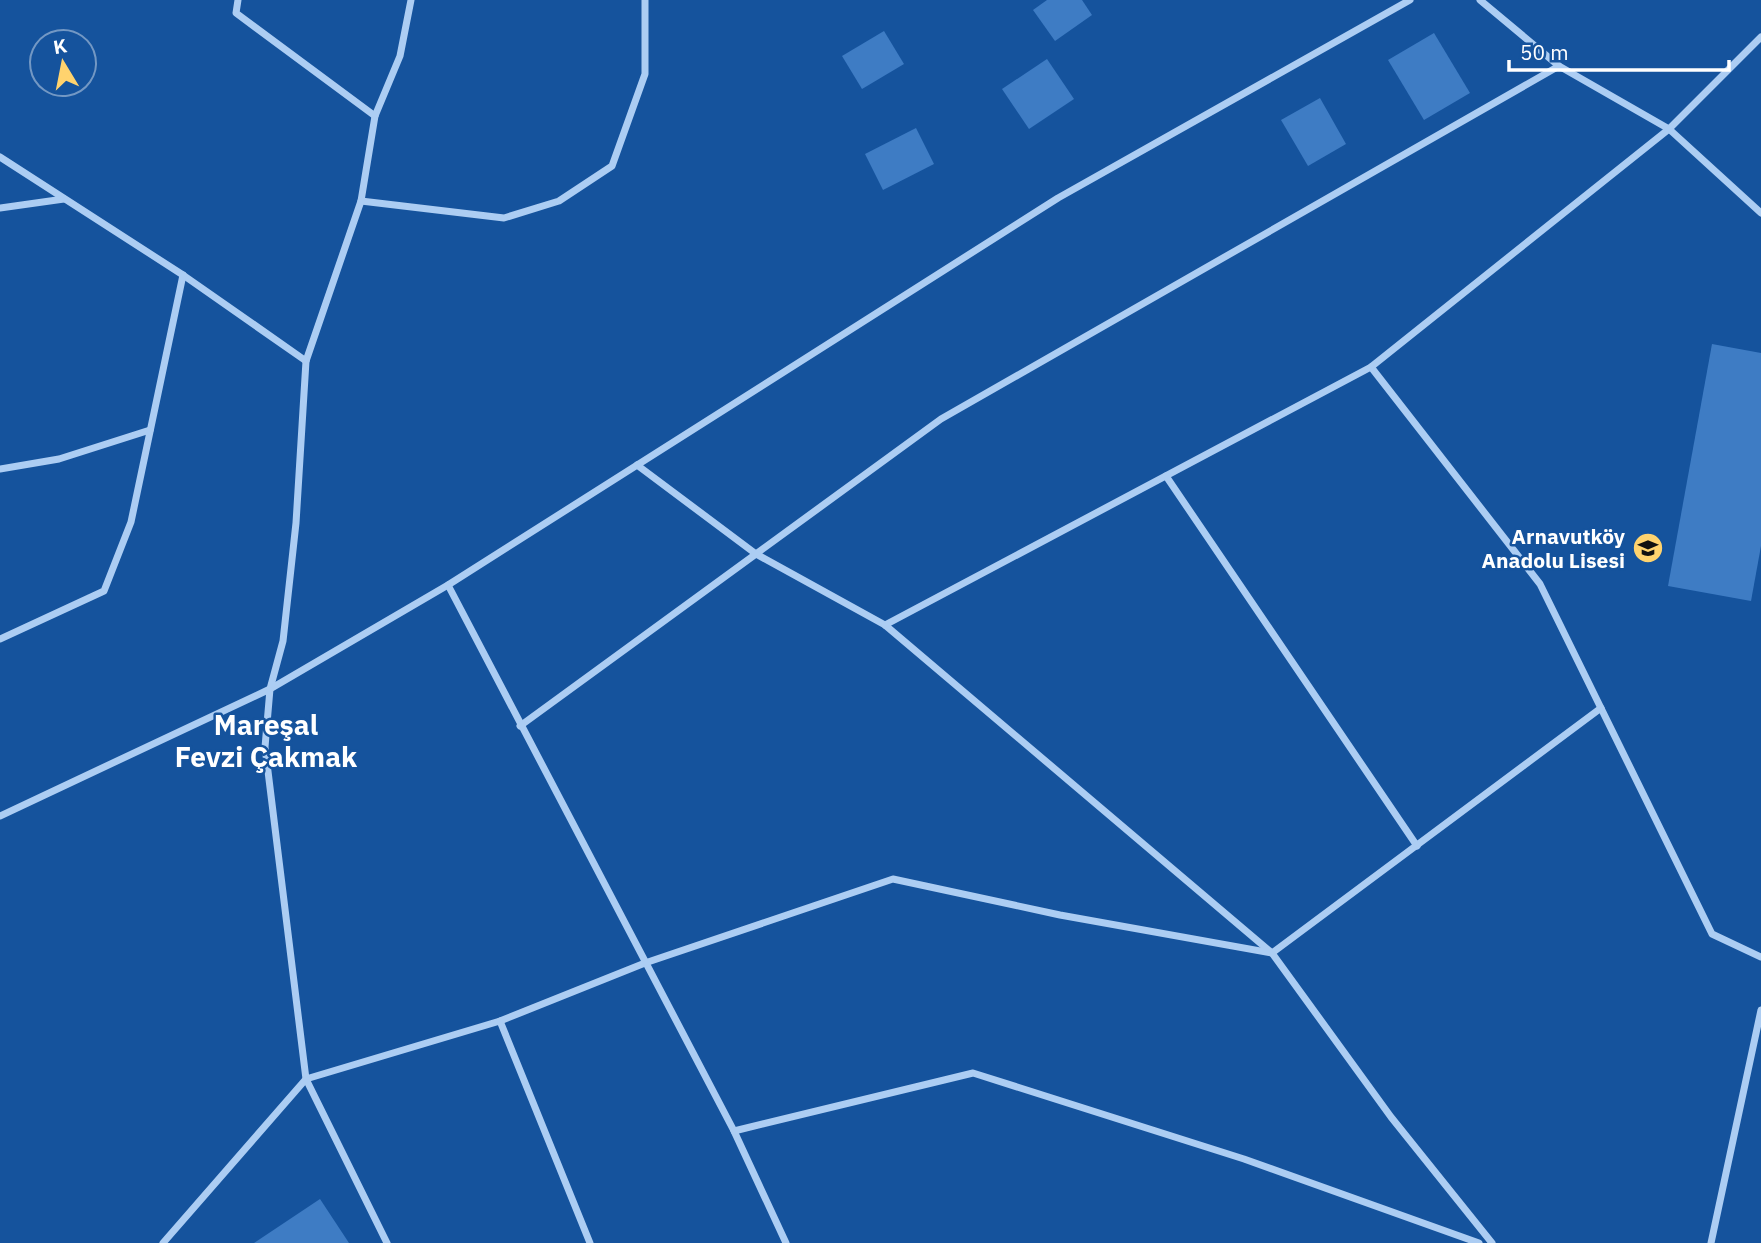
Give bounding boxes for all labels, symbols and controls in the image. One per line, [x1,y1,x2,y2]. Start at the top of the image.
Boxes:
north arrow [28,28,98,98]
scale bar [1509,28,1730,72]
text: K [51,33,69,59]
text: 50 m [1520,38,1569,66]
place label: Arnavutköy Anadolu Lisesi [1482,522,1626,574]
school or university icon: Arnavutköy Anadolu Lisesi [1631,531,1665,565]
district label: Mareşal Fevzi Çakmak [175,706,358,775]

